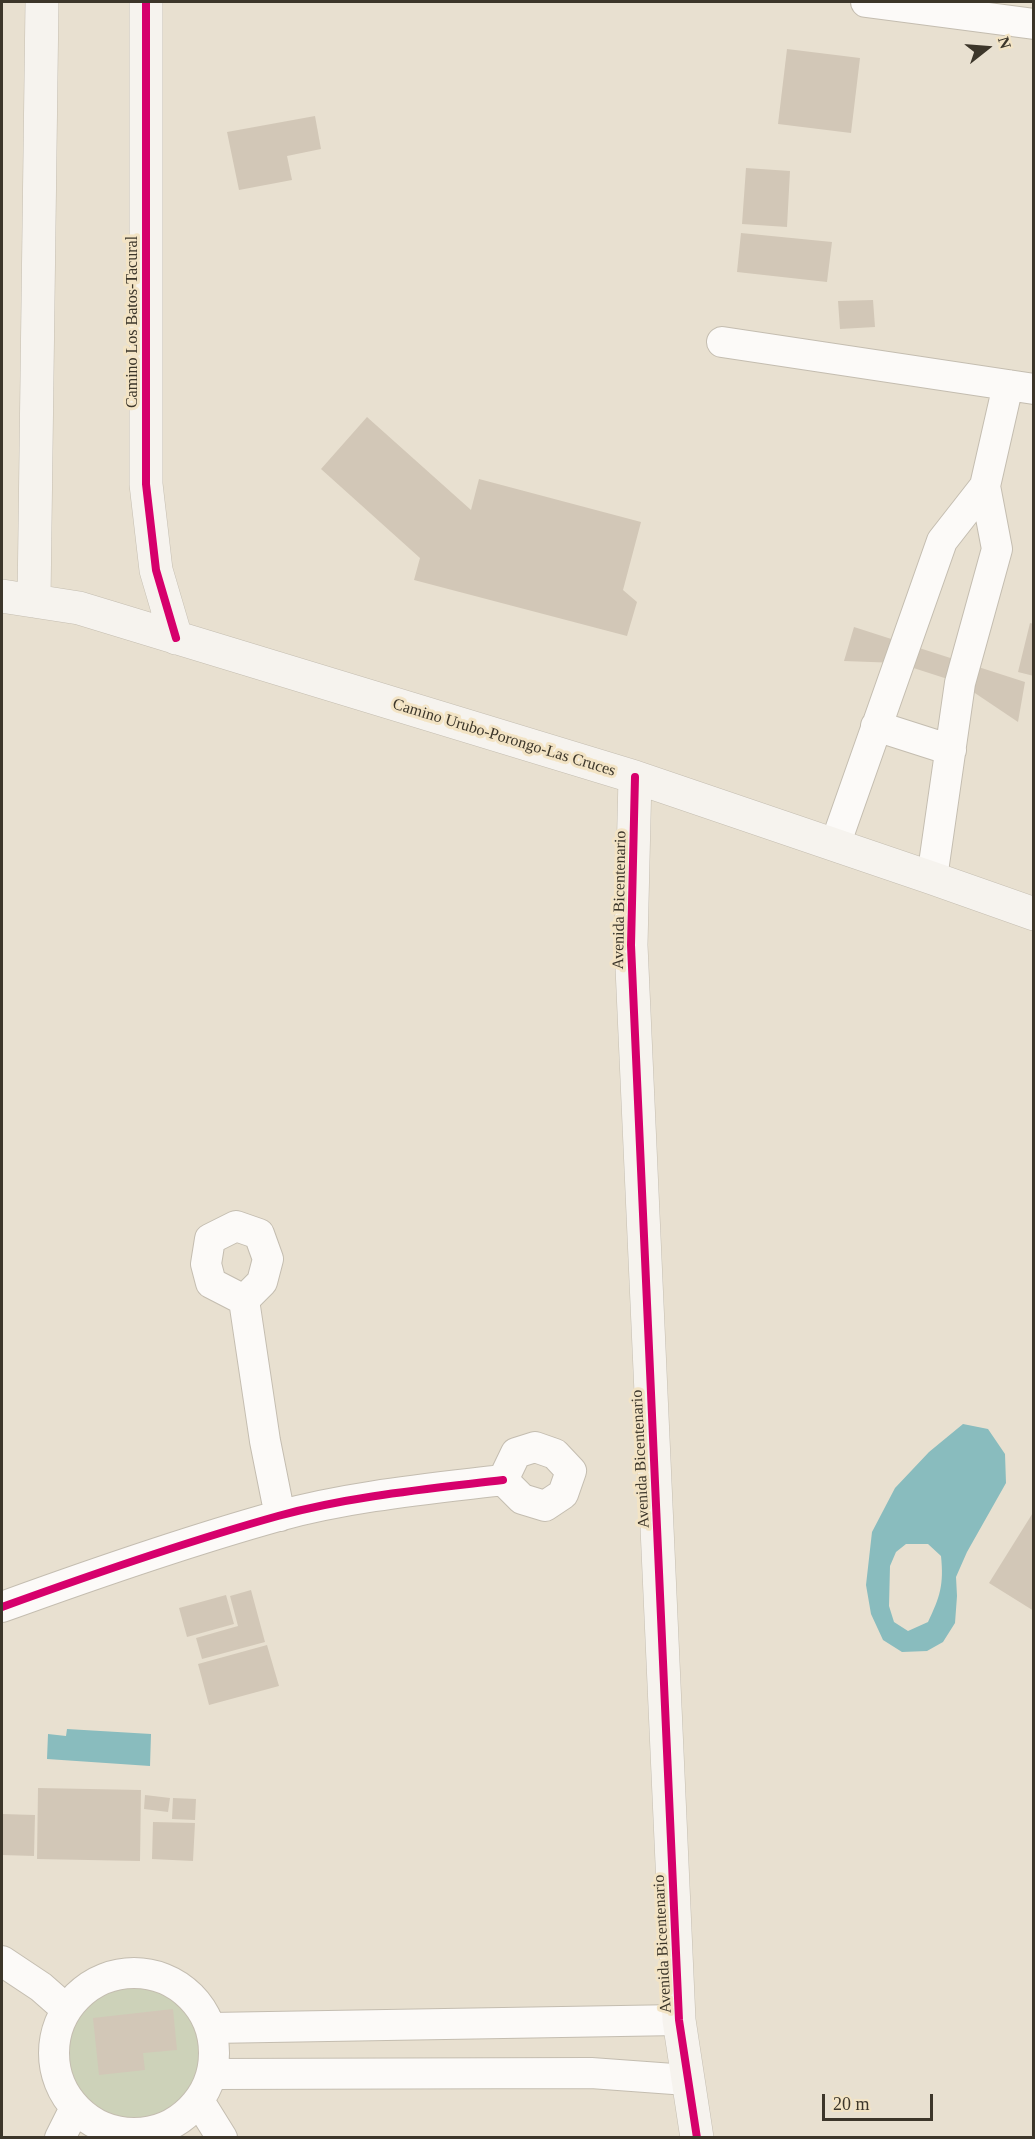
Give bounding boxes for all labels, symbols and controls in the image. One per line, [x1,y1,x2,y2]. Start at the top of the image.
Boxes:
north arrow [957,18,1017,78]
text: N [995,35,1015,51]
street label: Camino Los Batos-Tacural [123,236,143,408]
street label: Camino Urubo-Porongo-Las Cruces [390,695,618,781]
street label: Avenida Bicentenario [609,830,631,970]
street label: Avenida Bicentenario [628,1389,654,1529]
street label: Avenida Bicentenario [650,1874,676,2014]
scale bar [825,2082,936,2120]
text: 20 m [833,2094,870,2114]

